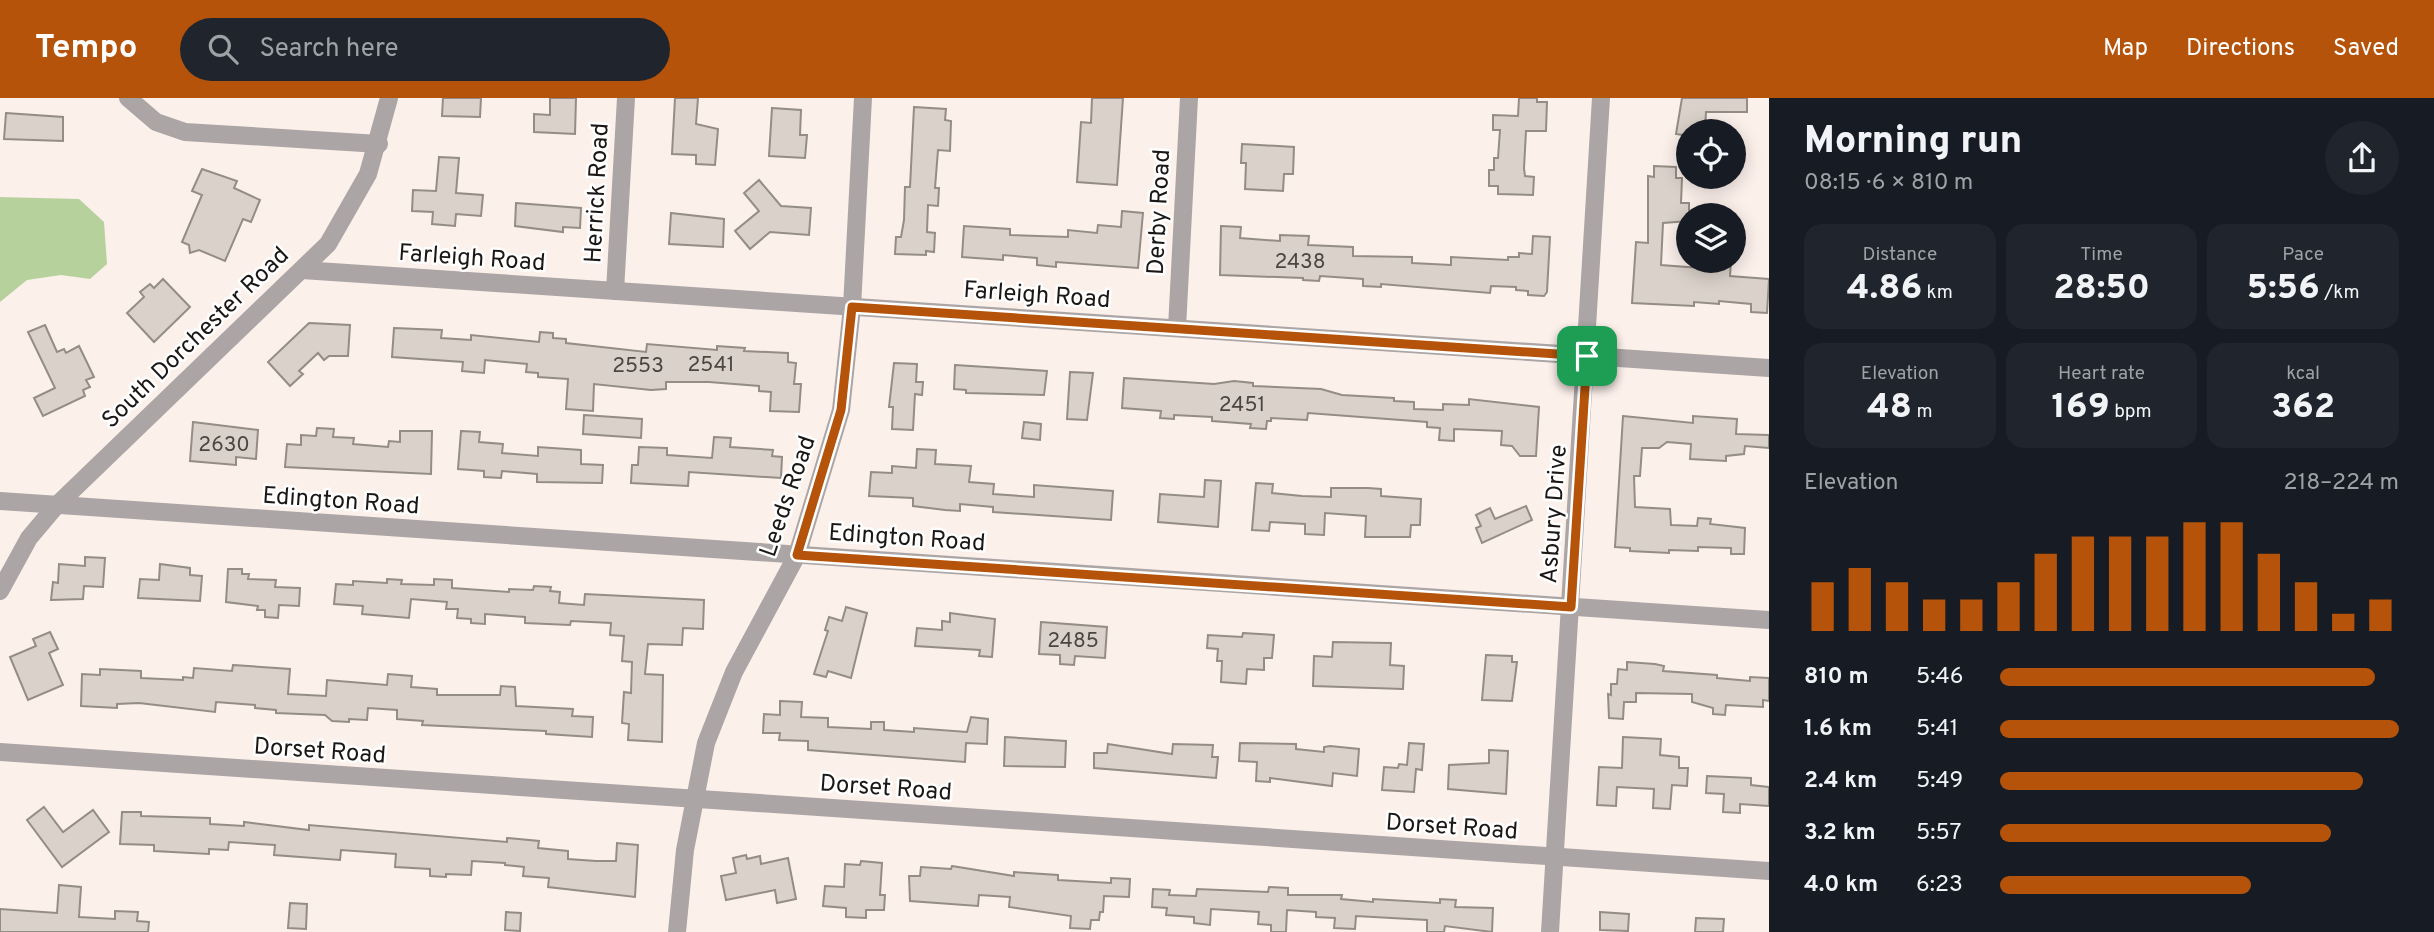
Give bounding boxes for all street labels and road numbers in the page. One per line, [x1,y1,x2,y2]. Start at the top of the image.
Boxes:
street label: Herrick Road [579,122,617,264]
street label: Derby Road [1142,149,1178,276]
street label: Farleigh Road [397,239,546,279]
street label: South Dorchester Road [96,241,296,436]
street label: Farleigh Road [962,276,1111,316]
street label: Leeds Road [754,432,824,561]
street label: Asbury Drive [1535,444,1575,585]
street label: Edington Road [261,482,420,522]
street label: Edington Road [827,519,986,559]
street label: Dorset Road [253,732,387,772]
street label: Dorset Road [819,769,953,809]
street label: Dorset Road [1385,808,1519,848]

